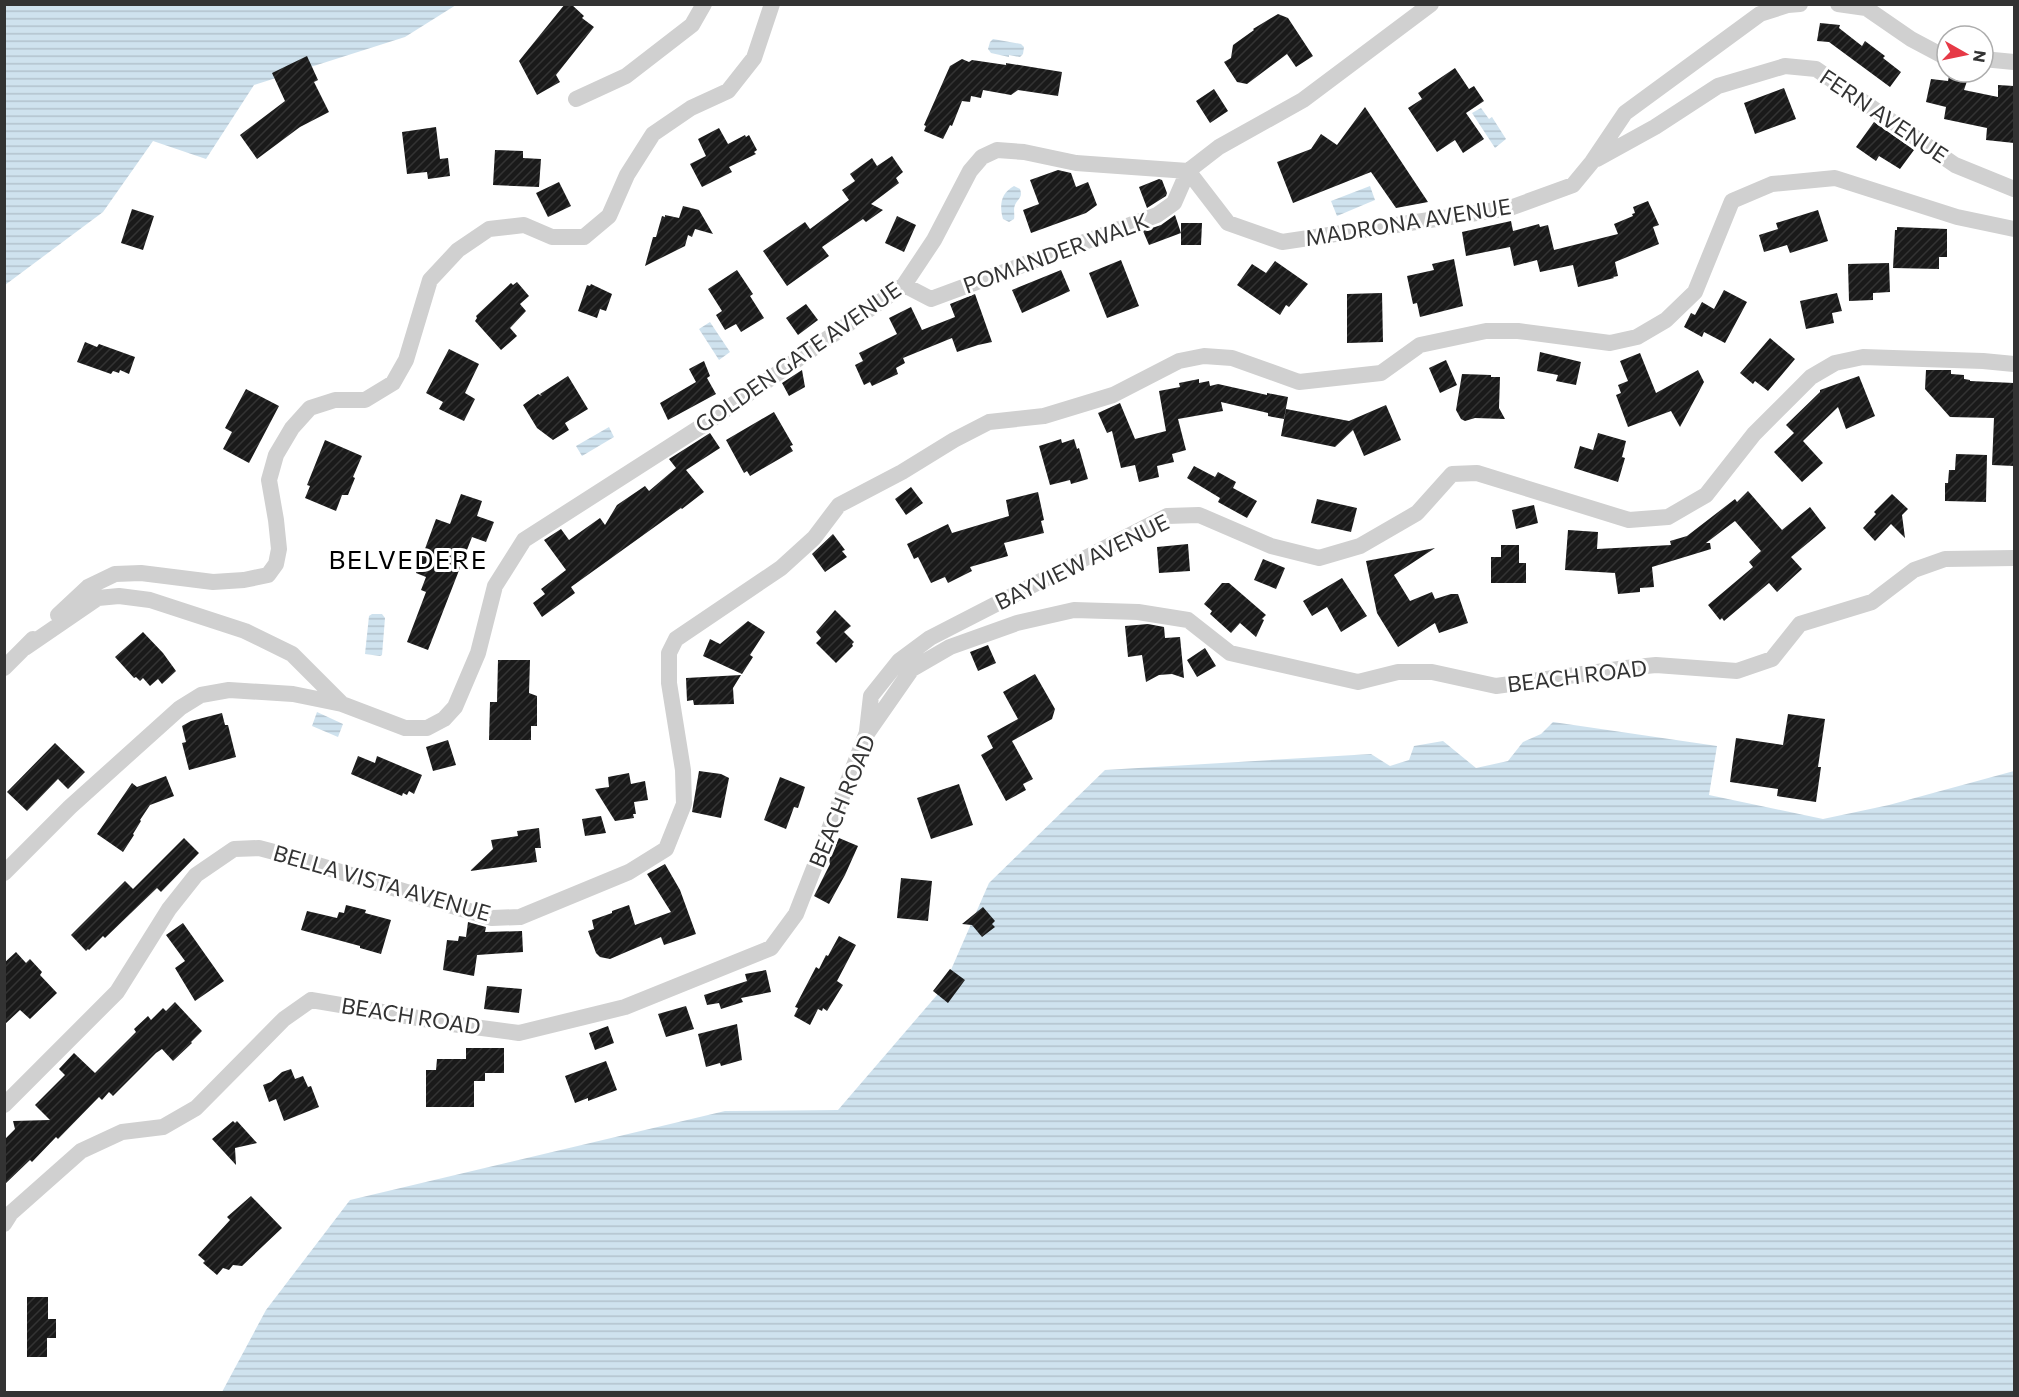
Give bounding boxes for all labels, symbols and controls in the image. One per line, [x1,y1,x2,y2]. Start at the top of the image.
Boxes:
north arrow [1935,24,1995,84]
text: N [1970,49,1991,64]
street label: FERN AVENUE [1815,63,1953,168]
street label: MADRONA AVENUE [1303,192,1513,251]
street label: POMANDER WALK [959,206,1153,299]
street label: GOLDEN GATE AVENUE [690,275,906,438]
street label: BAYVIEW AVENUE [990,508,1173,615]
district label: BELVEDERE [328,543,488,574]
street label: BEACH ROAD [1505,654,1648,697]
street label: BEACH ROAD [803,731,880,871]
street label: BELLA VISTA AVENUE [270,839,494,926]
street label: BEACH ROAD [340,991,483,1040]

